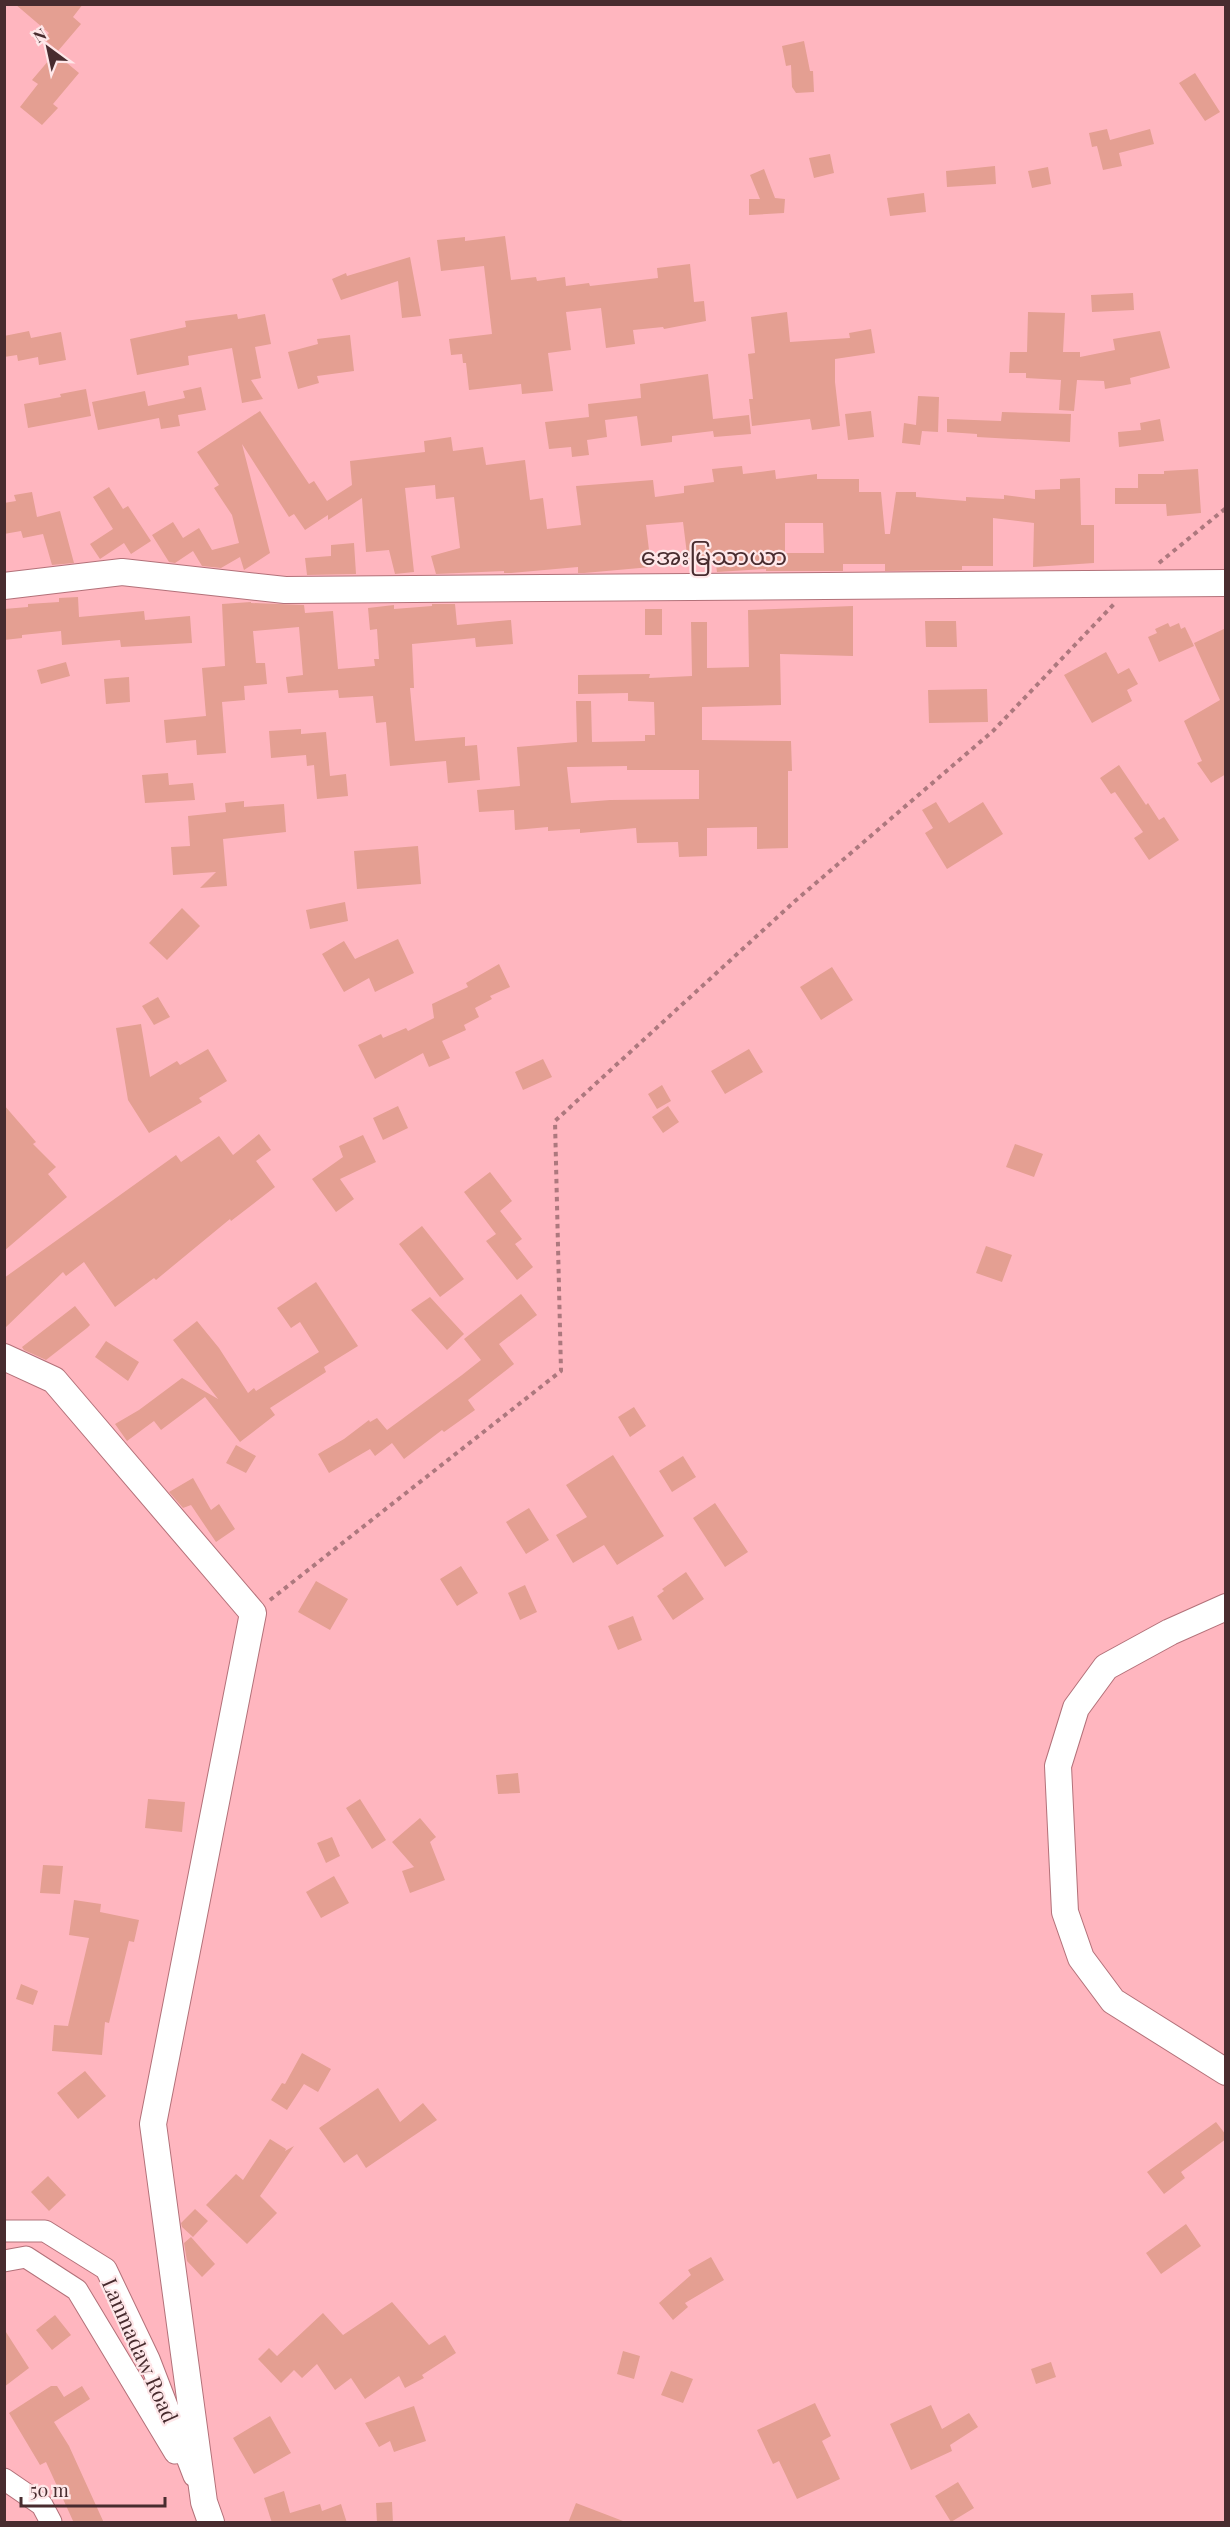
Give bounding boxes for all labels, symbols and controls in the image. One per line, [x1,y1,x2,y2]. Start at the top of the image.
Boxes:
north arrow [18,18,78,78]
text: N [29,23,50,47]
district label: အေးမြသာယာ [641,539,787,576]
street label: Lanmadaw Road [97,2273,185,2427]
scale bar [21,2470,165,2508]
text: 50 m [30,2478,69,2502]

